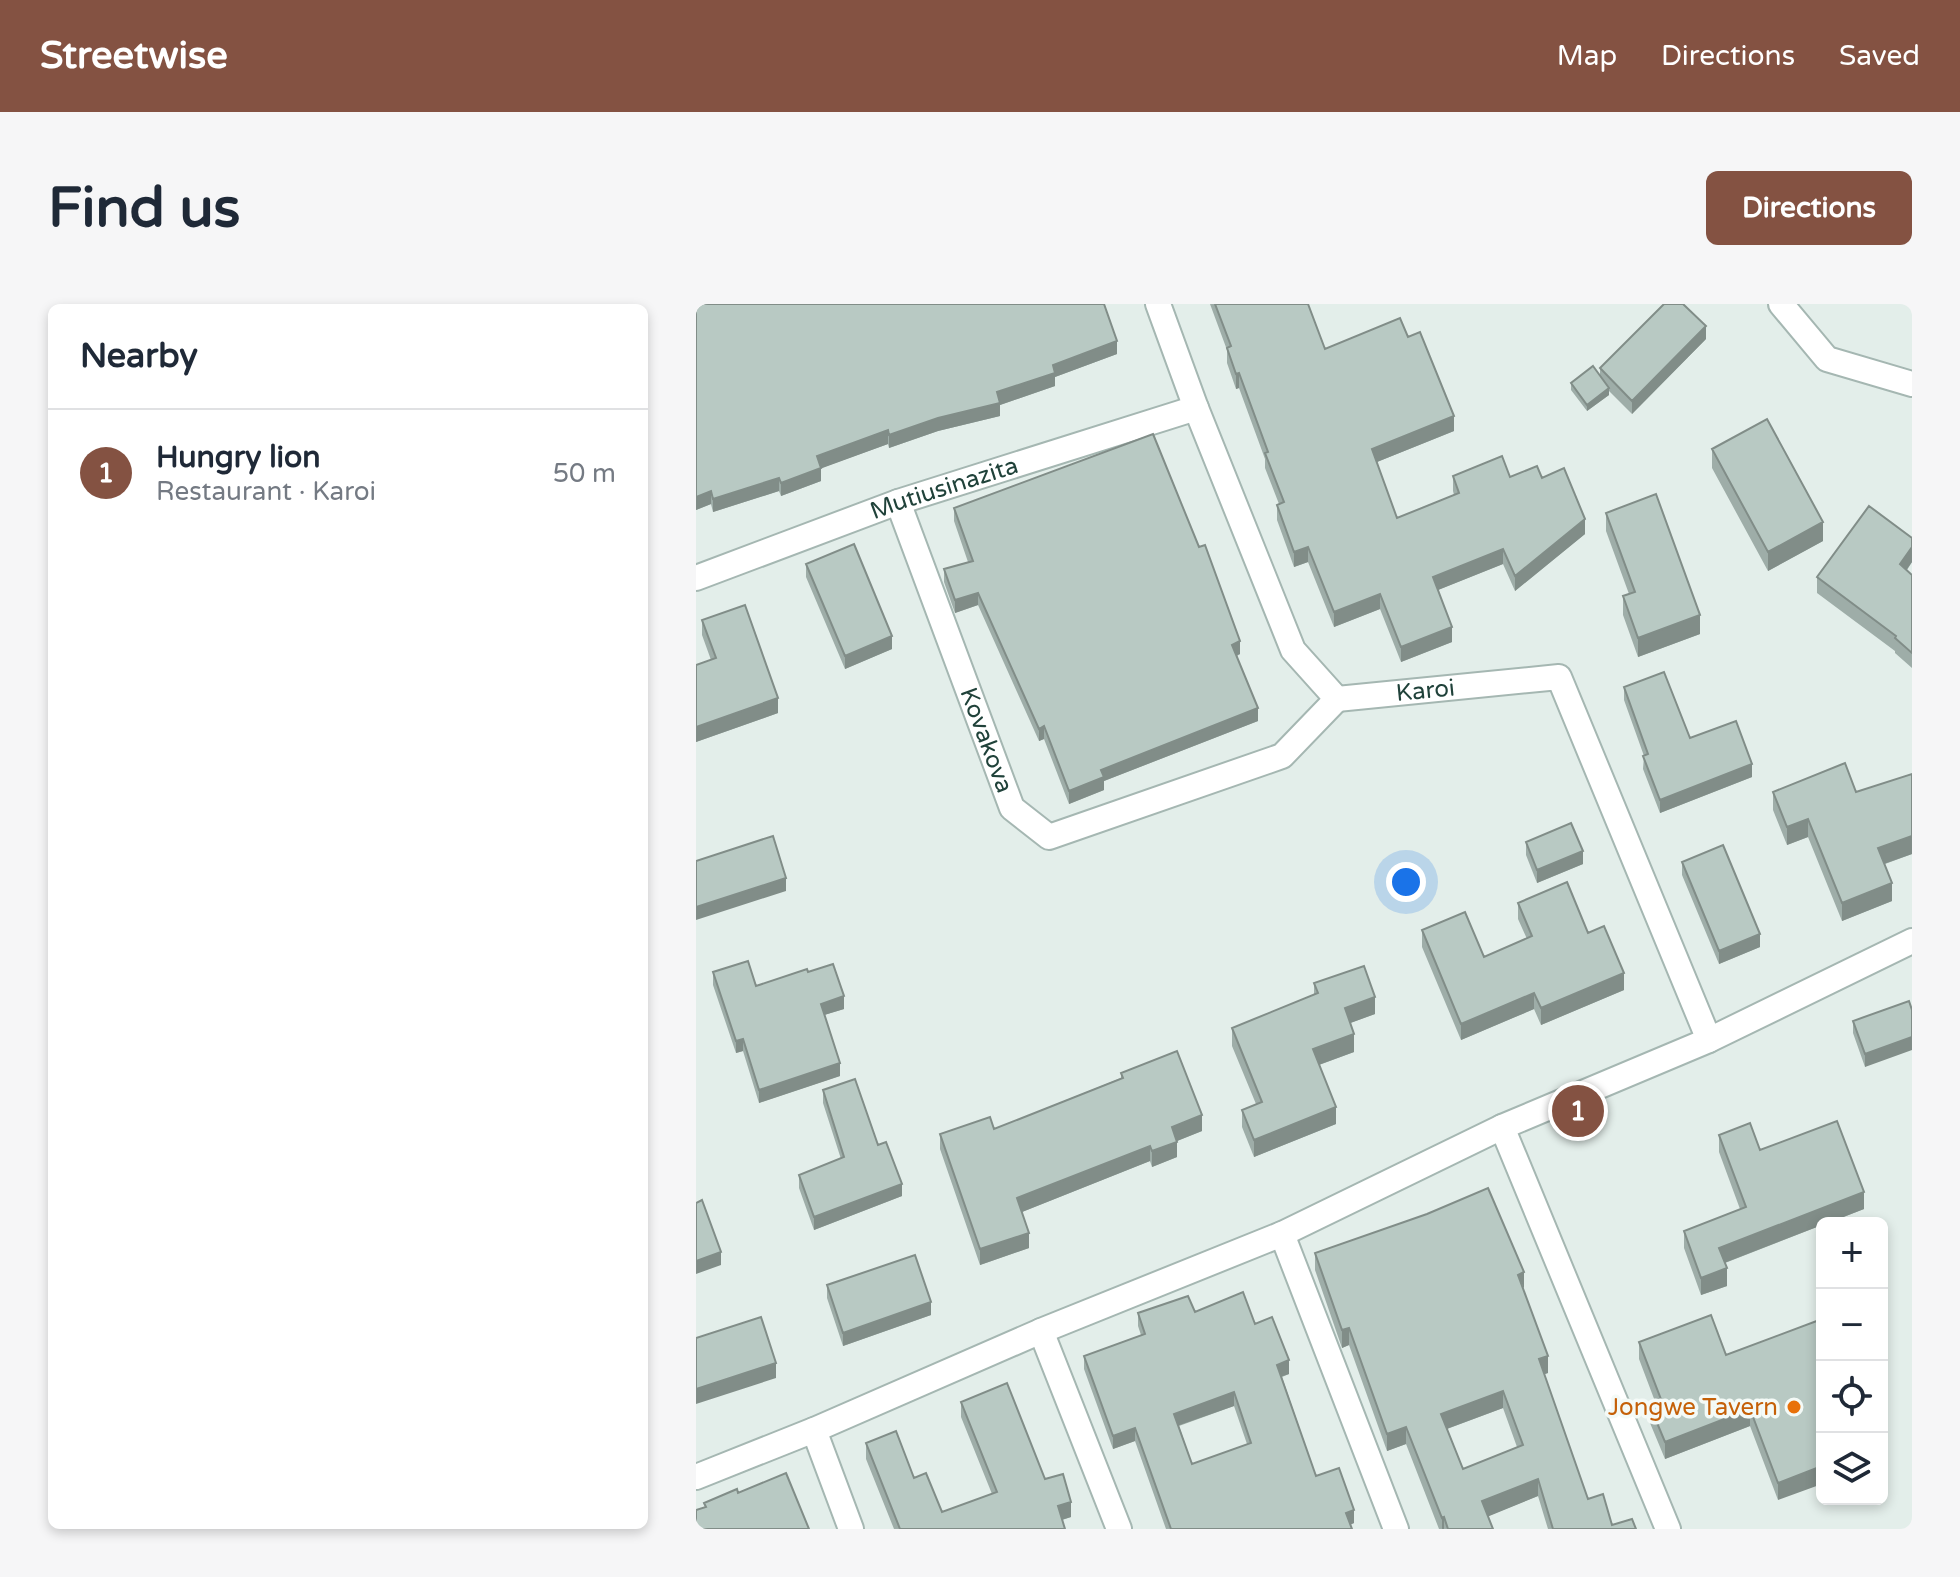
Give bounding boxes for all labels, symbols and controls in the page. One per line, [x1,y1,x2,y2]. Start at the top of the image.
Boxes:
text: Streetwise [40,33,228,79]
text: Map [1557,39,1617,73]
text: Directions [1661,39,1795,73]
text: Saved [1839,39,1920,73]
button: Directions [1706,171,1912,245]
text: Find us [48,175,240,242]
text: Nearby [80,336,198,377]
text: Hungry lion [156,439,321,476]
street label: Mutiusinazita [866,451,1022,526]
text: 1 [98,458,114,489]
text: 50 m [553,458,616,489]
text: Restaurant · Karoi [156,476,376,507]
street label: Karoi [1395,673,1456,708]
street label: Kovakova [953,684,1019,797]
your location [1386,862,1426,902]
pin: 1 [1552,1081,1604,1141]
map controls [1816,1217,1888,1505]
button: + [1816,1217,1888,1289]
button: − [1816,1289,1888,1361]
button: locate [1816,1361,1888,1433]
place label: Jongwe Tavern [1608,1393,1778,1422]
marker: Jongwe Tavern [1785,1398,1803,1416]
button: layers [1816,1433,1888,1505]

